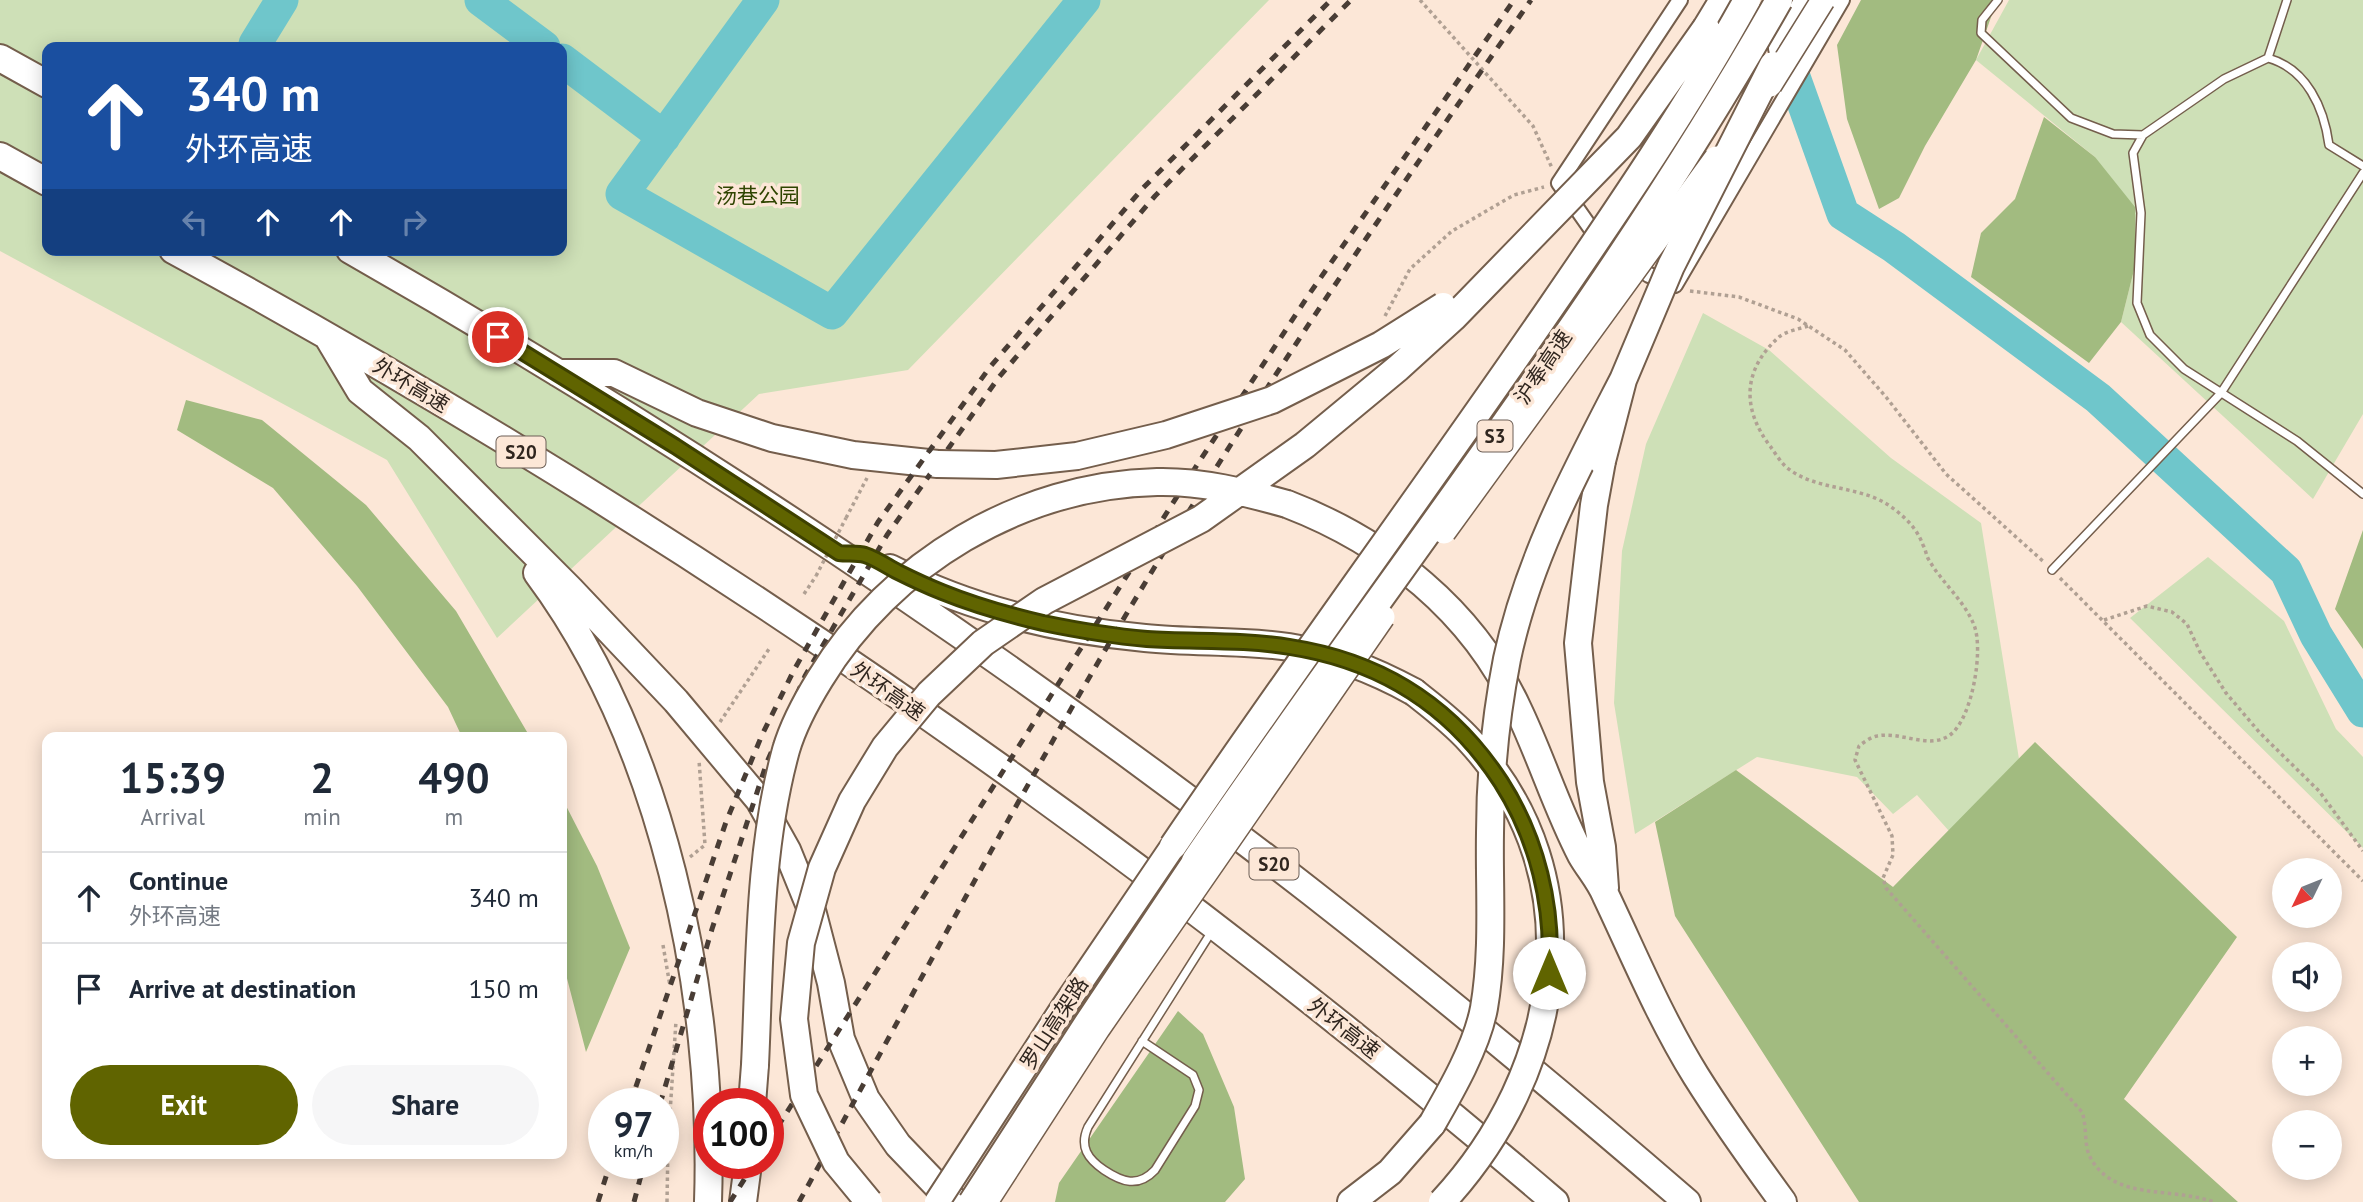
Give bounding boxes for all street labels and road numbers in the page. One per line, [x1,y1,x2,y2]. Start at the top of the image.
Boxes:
street label: 沪奉高速 [1508,325,1578,409]
street label: 外环高速 [368,352,454,418]
road number: S3 [1478,420,1512,452]
road number: S20 [496,436,546,467]
street label: 外环高速 [846,656,930,726]
road number: S20 [1250,848,1298,880]
street label: 罗山高架路 [1014,972,1094,1074]
street label: 外环高速 [1303,992,1385,1064]

